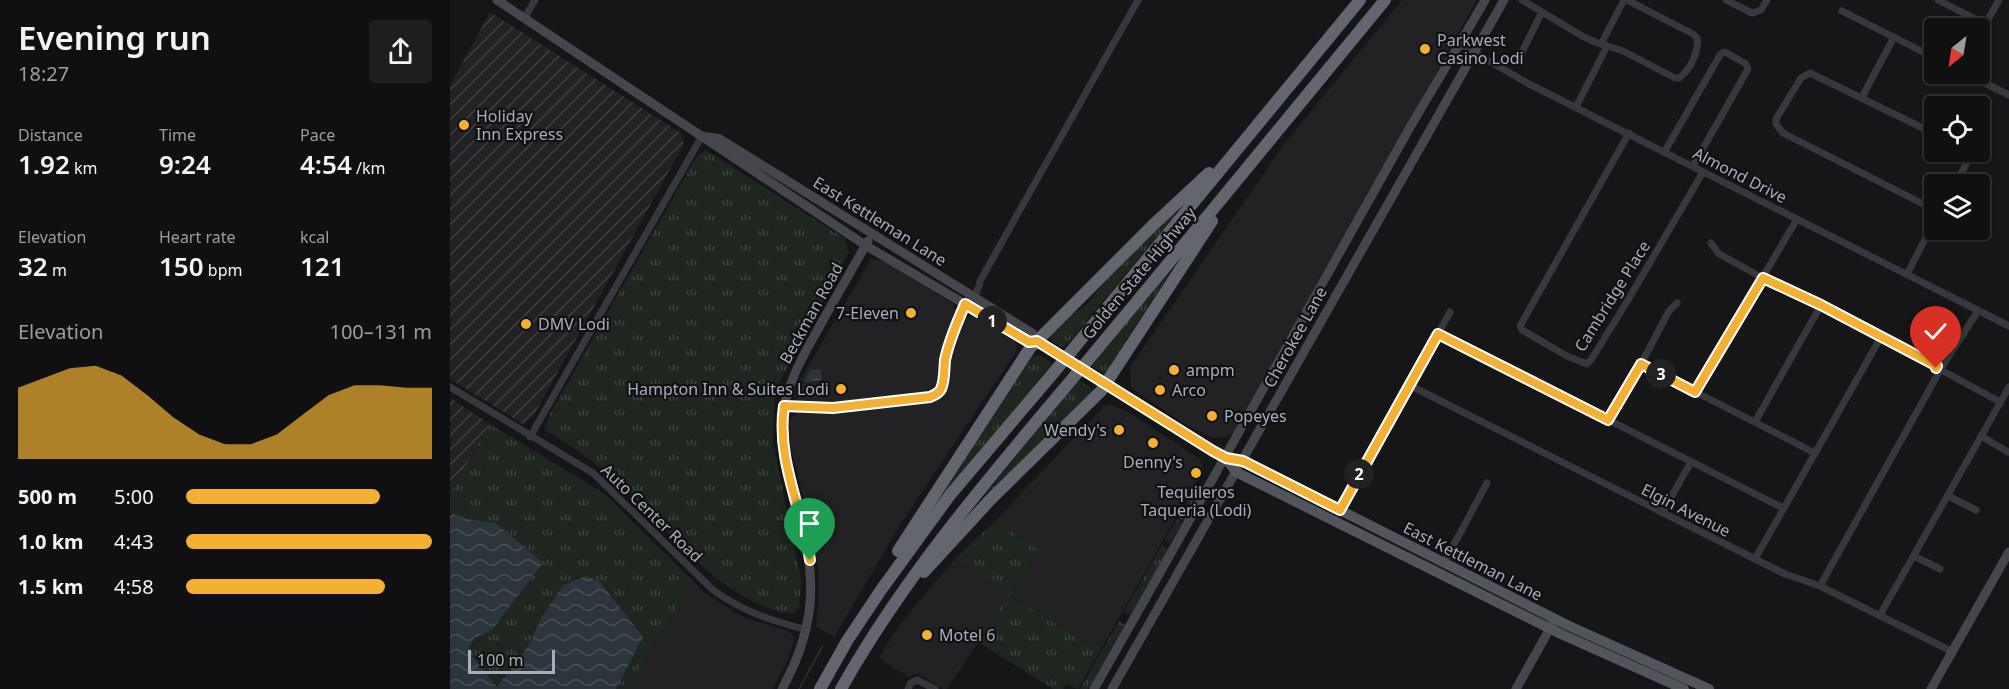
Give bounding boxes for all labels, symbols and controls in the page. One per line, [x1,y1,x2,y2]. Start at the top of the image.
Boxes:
text: Evening run [18,15,211,60]
north arrow [1924,18,1990,84]
map controls [1924,18,1990,240]
button: share [369,20,432,83]
place label: Parkwest Casino Lodi [1437,29,1524,69]
marker: Parkwest Casino Lodi [1418,42,1432,56]
text: 18:27 [18,60,69,87]
button: locate [1924,96,1990,162]
place label: Holiday Inn Express [476,105,563,145]
marker: Holiday Inn Express [457,118,471,132]
text: Distance [18,124,83,146]
text: Time [159,124,196,146]
text: Pace [300,124,335,146]
street label: Almond Drive [1689,142,1791,208]
text: 1.92 [18,146,70,182]
text: 9:24 [159,146,211,182]
text: 4:54 [300,146,352,182]
text: km [70,157,97,179]
text: /km [352,157,385,179]
street label: East Kettleman Lane [809,171,951,271]
button: layers [1924,174,1990,240]
street label: Golden State Highway [1077,202,1201,344]
text: Elevation [18,226,86,248]
text: Heart rate [159,226,235,248]
text: kcal [300,226,329,248]
street label: Cambridge Place [1569,236,1655,356]
text: 32 [18,248,48,284]
text: 150 [159,248,204,284]
text: 121 [300,248,345,284]
text: m [48,259,67,281]
text: bpm [204,259,242,281]
street label: Beckman Road [774,259,848,367]
street label: Cherokee Lane [1258,283,1332,391]
place label: 7-Eleven [836,302,899,324]
marker: 7-Eleven [904,306,918,320]
pin: 1 [977,306,1007,336]
pin [1910,306,1961,368]
text: 1 [987,310,997,332]
place label: DMV Lodi [538,313,610,335]
icon: check [1919,315,1952,348]
marker: DMV Lodi [519,317,533,331]
text: Elevation [18,318,103,345]
text: 100–131 m [329,318,432,345]
place label: ampm [1186,359,1235,381]
pin: 3 [1646,359,1676,389]
marker: ampm [1167,363,1181,377]
text: 3 [1656,363,1666,385]
place label: Hampton Inn & Suites Lodi [627,378,829,400]
place label: Arco [1172,379,1206,401]
marker: Hampton Inn & Suites Lodi [834,382,848,396]
marker: Arco [1153,383,1167,397]
place label: Popeyes [1224,405,1287,427]
marker: Popeyes [1205,409,1219,423]
place label: Wendy's [1044,419,1107,441]
marker: Wendy's [1112,423,1126,437]
marker: Denny's [1146,436,1160,450]
place label: Denny's [1123,451,1183,473]
street label: Auto Center Road [597,459,707,567]
pin: 2 [1344,459,1374,489]
text: 2 [1354,463,1364,485]
marker: Tequileros Taqueria (Lodi) [1189,466,1203,480]
street label: Elgin Avenue [1638,478,1734,542]
place label: Tequileros Taqueria (Lodi) [1141,481,1252,521]
text: 500 m [18,483,77,510]
text: 5:00 [114,483,154,510]
pin [784,498,835,560]
icon: arrive [793,507,826,540]
street label: East Kettleman Lane [1400,516,1546,606]
text: 1.0 km [18,528,84,555]
text: 4:43 [114,528,154,555]
text: 1.5 km [18,573,84,600]
text: 4:58 [114,573,154,600]
place label: Motel 6 [939,624,995,646]
marker: Motel 6 [920,628,934,642]
scale bar [468,647,555,674]
text: 100 m [477,649,524,671]

